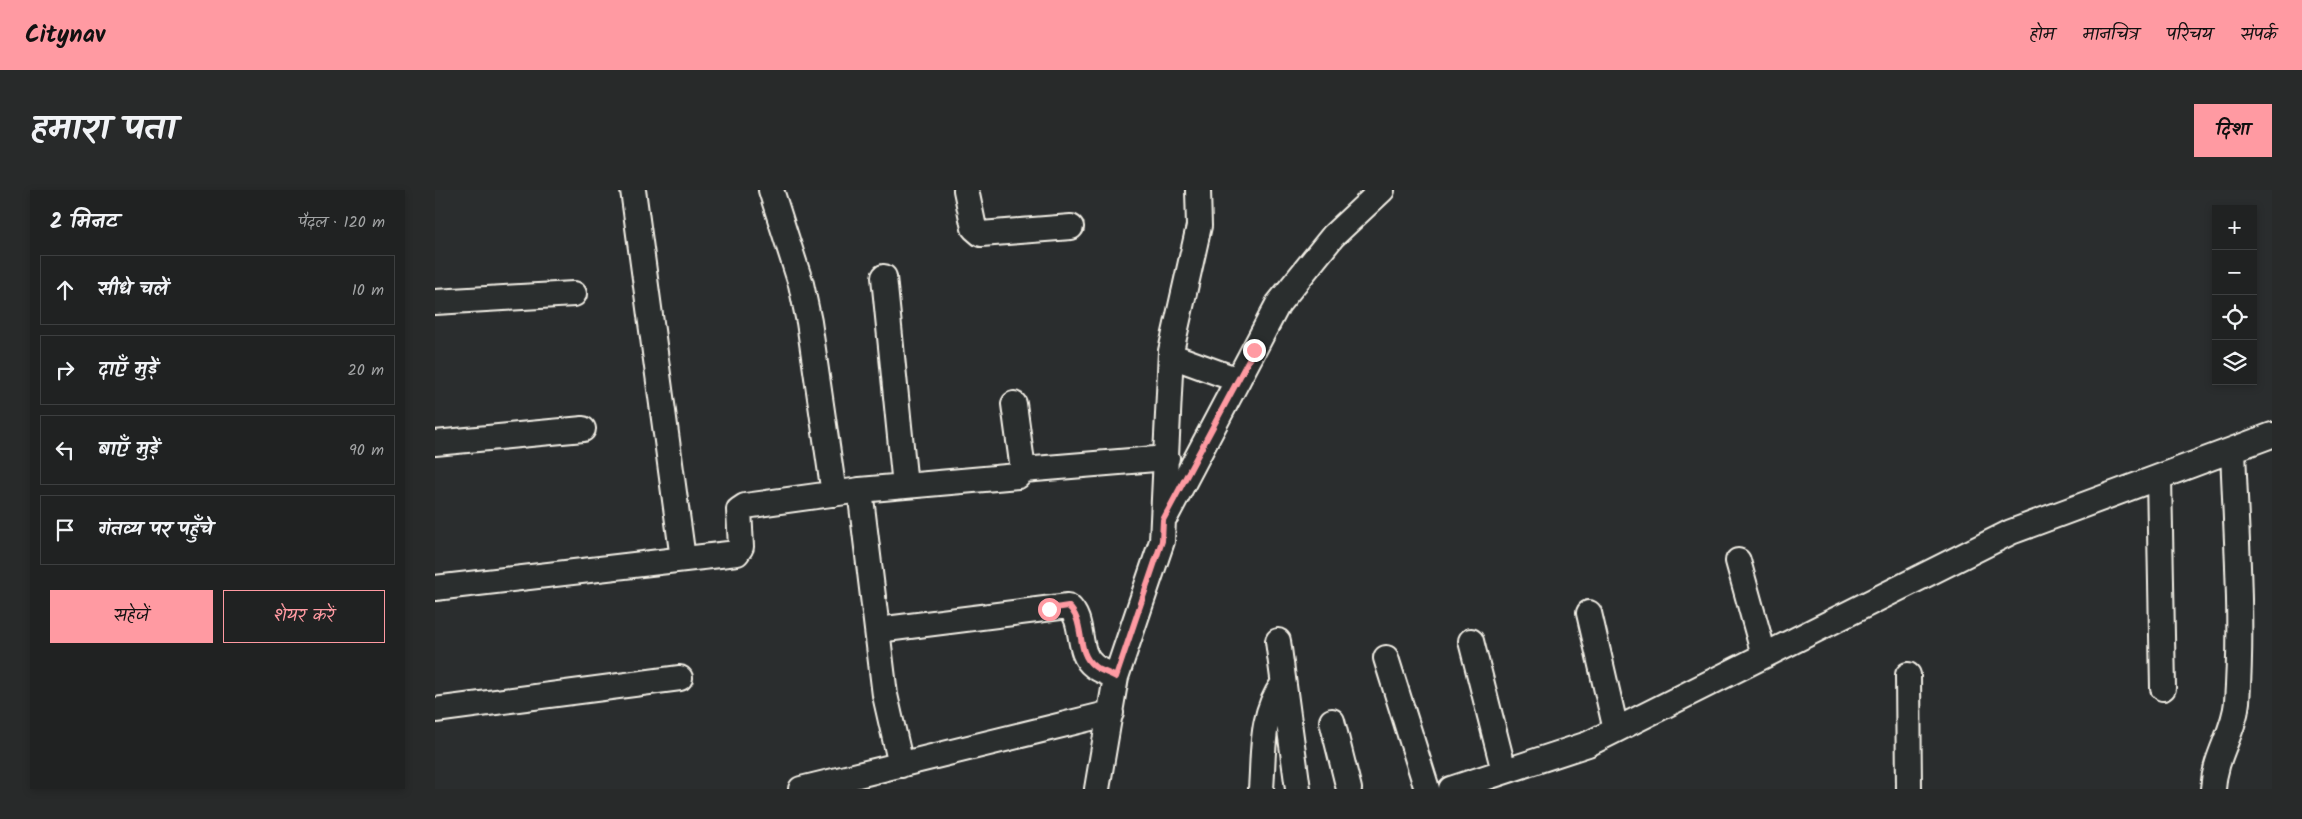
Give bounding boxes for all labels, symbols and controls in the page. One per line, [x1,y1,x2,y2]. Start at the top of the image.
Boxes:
text: Citynav [25,16,105,55]
text: होम [2029,21,2054,50]
text: मानचित्र [2082,21,2138,50]
text: परिचय [2166,21,2212,50]
text: संपर्क [2240,21,2277,50]
text: हमारा पता [30,102,176,158]
button: दिशा [2194,104,2272,157]
map controls [2212,205,2257,385]
button: + [2212,205,2257,250]
text: 2 मिनट [50,206,118,239]
text: पैदल · 120 m [299,210,385,235]
button: − [2212,250,2257,295]
text: सीधे चलें [98,275,168,305]
icon: ahead [51,276,79,304]
text: 10 m [352,278,384,303]
button: locate [2212,295,2257,340]
route end [1243,339,1266,362]
button: layers [2212,340,2257,385]
text: दाएँ मुड़ें [98,355,157,385]
icon: right [51,356,79,384]
text: 20 m [348,358,384,383]
text: बाएँ मुड़ें [98,435,159,465]
icon: left [51,436,79,464]
text: 90 m [349,438,384,463]
text: गंतव्य पर पहुँचे [98,515,213,545]
icon: arrive [51,516,79,544]
button: सहेजें [50,590,213,643]
button: शेयर करें [223,590,385,643]
route start [1038,598,1061,621]

